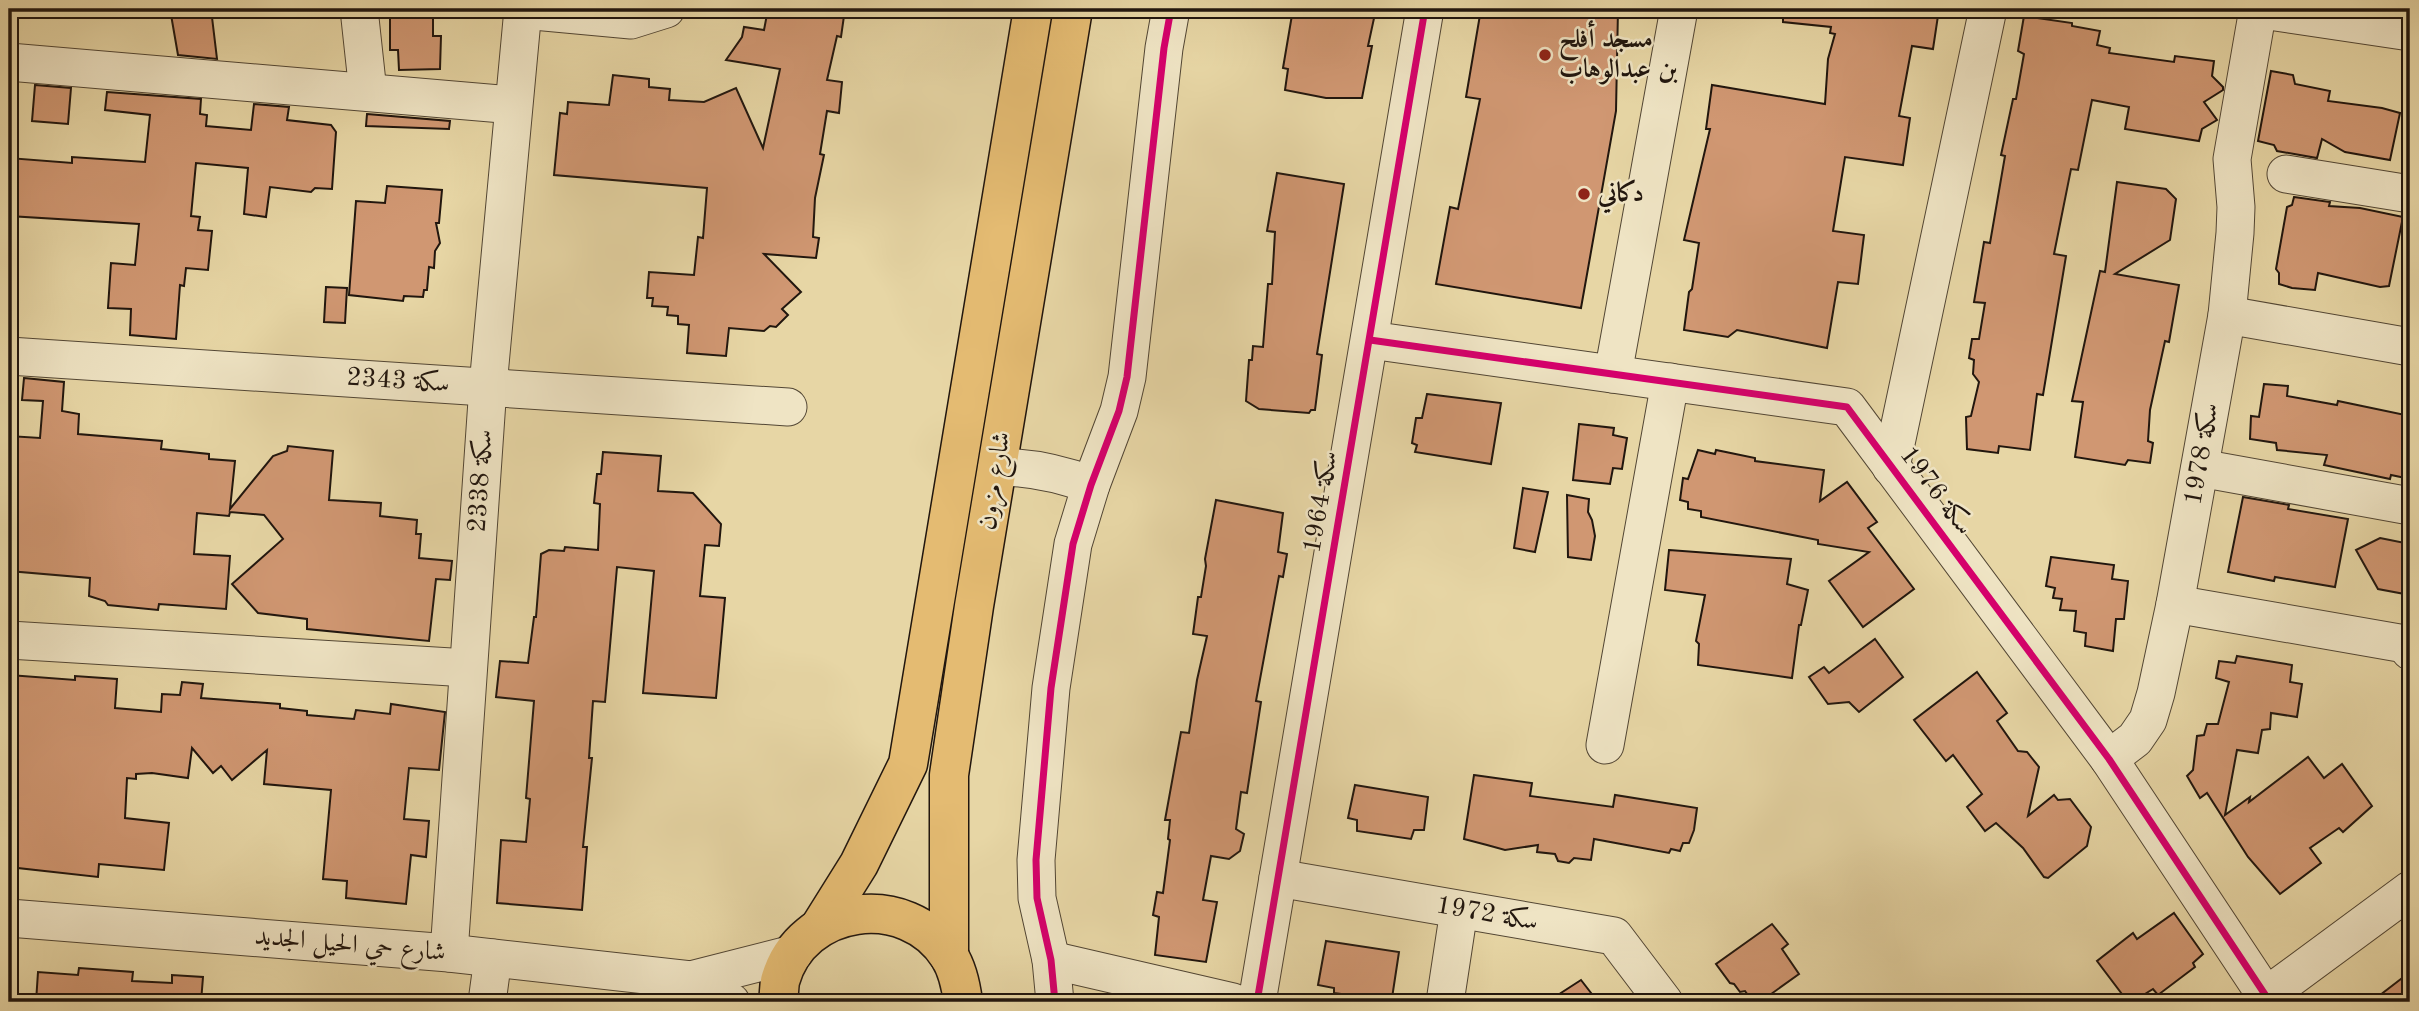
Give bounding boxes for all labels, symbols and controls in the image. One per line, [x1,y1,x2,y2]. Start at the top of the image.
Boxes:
place label: مسجد أفلح بن عبدالوهاب [1559,20,1678,85]
marker: مسجد أفلح بن عبدالوهاب [1537,47,1553,63]
place label: دكاني [1597,179,1644,214]
marker: دكاني [1576,186,1592,202]
street label: سكة 2343 [346,362,450,398]
street label: سكة 1978 [2178,401,2224,507]
street label: سكة 2338 [462,429,498,533]
street label: شارع مزون [974,430,1022,533]
street label: سكة 1976 [1895,441,1979,540]
street label: سكة 1964 [1297,449,1343,555]
street label: سكة 1972 [1434,890,1540,936]
street label: شارع حي الحيل الجديد [253,924,447,973]

